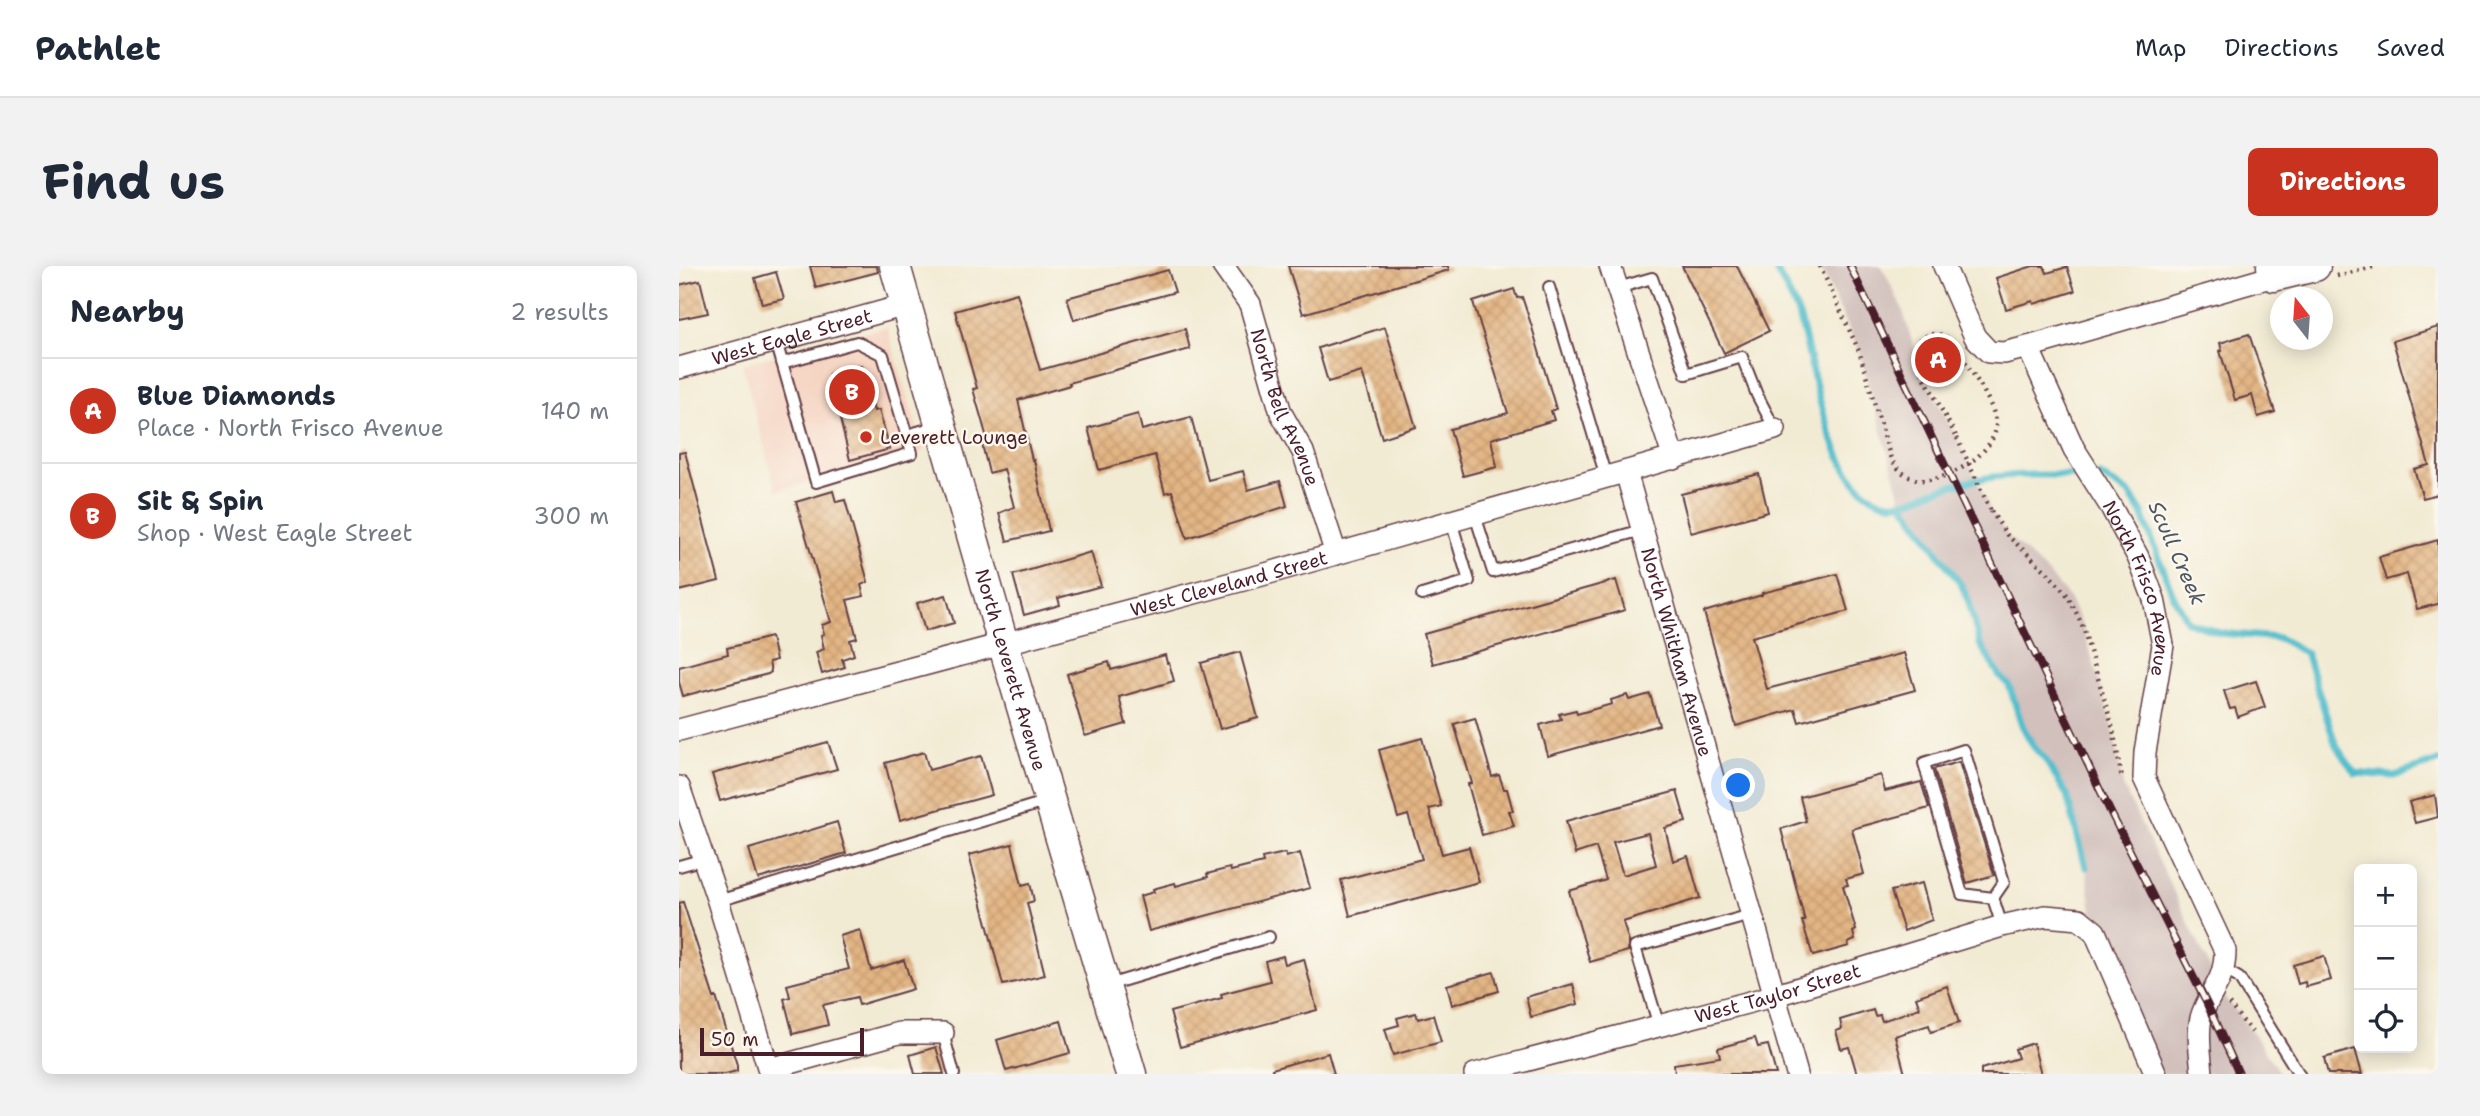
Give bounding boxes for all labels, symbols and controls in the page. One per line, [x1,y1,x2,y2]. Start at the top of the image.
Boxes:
text: Pathlet [35,26,161,71]
text: Map [2135,32,2186,64]
text: Directions [2224,32,2339,64]
text: Saved [2377,32,2445,64]
button: Directions [2248,148,2438,216]
text: Find us [42,149,225,215]
north arrow [2270,287,2333,350]
text: Nearby [70,291,185,332]
text: 2 results [510,297,609,327]
street label: West Eagle Street [709,303,875,371]
street label: North Bell Avenue [1245,326,1325,489]
pin: A [1915,334,1961,386]
pin: B [829,366,875,418]
text: Blue Diamonds [137,378,336,413]
text: A [84,396,102,426]
text: 140 m [541,396,609,426]
text: Place · North Frisco Avenue [137,413,444,443]
place label: Leverett Lounge [880,425,1028,450]
marker: Leverett Lounge [858,429,874,445]
text: Sit & Spin [137,483,264,518]
street label: North Frisco Avenue [2097,496,2175,679]
water label: Scull Creek [2142,496,2212,610]
text: B [86,501,100,531]
text: 300 m [534,501,609,531]
text: Shop · West Eagle Street [137,518,413,548]
street label: West Cleveland Street [1127,545,1330,623]
street label: North Whitham Avenue [1635,545,1718,760]
street label: North Leverett Avenue [969,566,1052,774]
your location [1721,768,1755,802]
map controls [2354,864,2417,1053]
button: + [2354,864,2417,927]
button: − [2354,927,2417,990]
street label: West Taylor Street [1692,958,1864,1029]
button: locate [2354,990,2417,1053]
scale bar [700,1025,865,1057]
text: 50 m [711,1027,759,1052]

